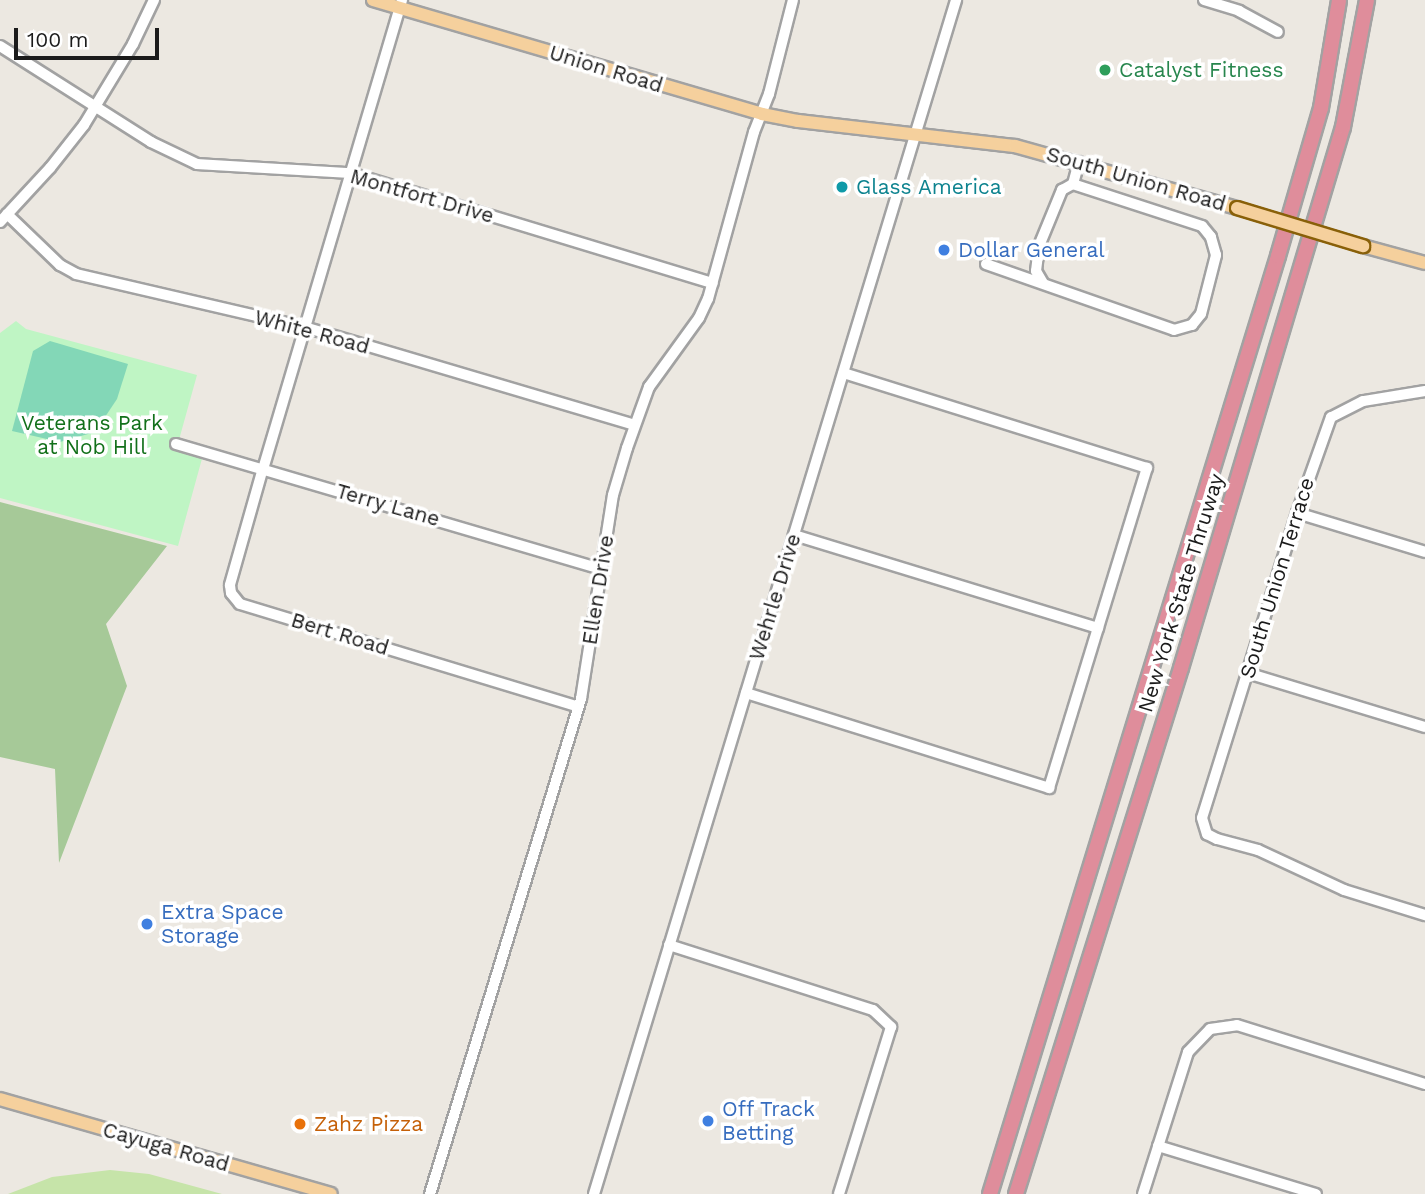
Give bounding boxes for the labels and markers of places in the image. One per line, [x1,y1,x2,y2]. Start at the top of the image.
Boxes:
place label: Catalyst Fitness [1119,57,1283,83]
marker: Catalyst Fitness [1097,62,1113,78]
place label: Glass America [856,174,1003,200]
marker: Glass America [834,179,850,195]
place label: Dollar General [958,237,1105,263]
marker: Dollar General [936,242,952,258]
place label: Extra Space Storage [161,899,284,949]
marker: Extra Space Storage [139,916,155,932]
place label: Off Track Betting [722,1096,816,1146]
place label: Zahz Pizza [314,1111,423,1137]
marker: Off Track Betting [700,1113,716,1129]
marker: Zahz Pizza [292,1116,308,1132]

